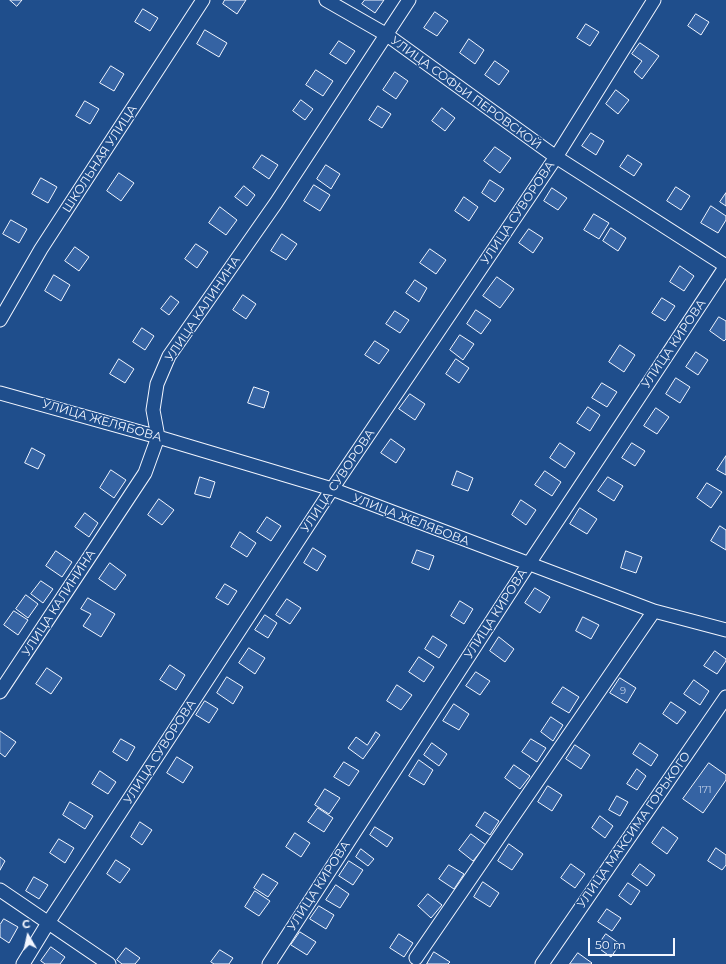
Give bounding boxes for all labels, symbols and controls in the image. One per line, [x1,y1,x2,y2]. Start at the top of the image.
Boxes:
street label: УЛИЦА СОФЬИ ПЕРОВСКОЙ [388,34,544,152]
street label: ШКОЛЬНАЯ УЛИЦА [60,102,140,216]
street label: УЛИЦА СУВОРОВА [478,159,558,267]
street label: УЛИЦА КАЛИНИНА [162,254,244,364]
street label: УЛИЦА КИРОВА [639,297,709,391]
street label: УЛИЦА ЖЕЛЯБОВА [41,397,163,445]
street label: УЛИЦА СУВОРОВА [298,427,378,535]
street label: УЛИЦА ЖЕЛЯБОВА [351,491,471,549]
street label: УЛИЦА КАЛИНИНА [19,547,99,659]
street label: УЛИЦА КИРОВА [462,567,530,661]
house number: 9 [620,685,626,697]
street label: УЛИЦА СУВОРОВА [121,697,199,807]
street label: УЛИЦА МАКСИМА ГОРЬКОГО [574,749,694,911]
house number: 171 [698,784,712,796]
street label: УЛИЦА КИРОВА [285,839,353,933]
north arrow [8,916,48,956]
text: С [21,917,31,932]
scale bar [590,930,677,956]
text: 50 m [595,937,626,952]

